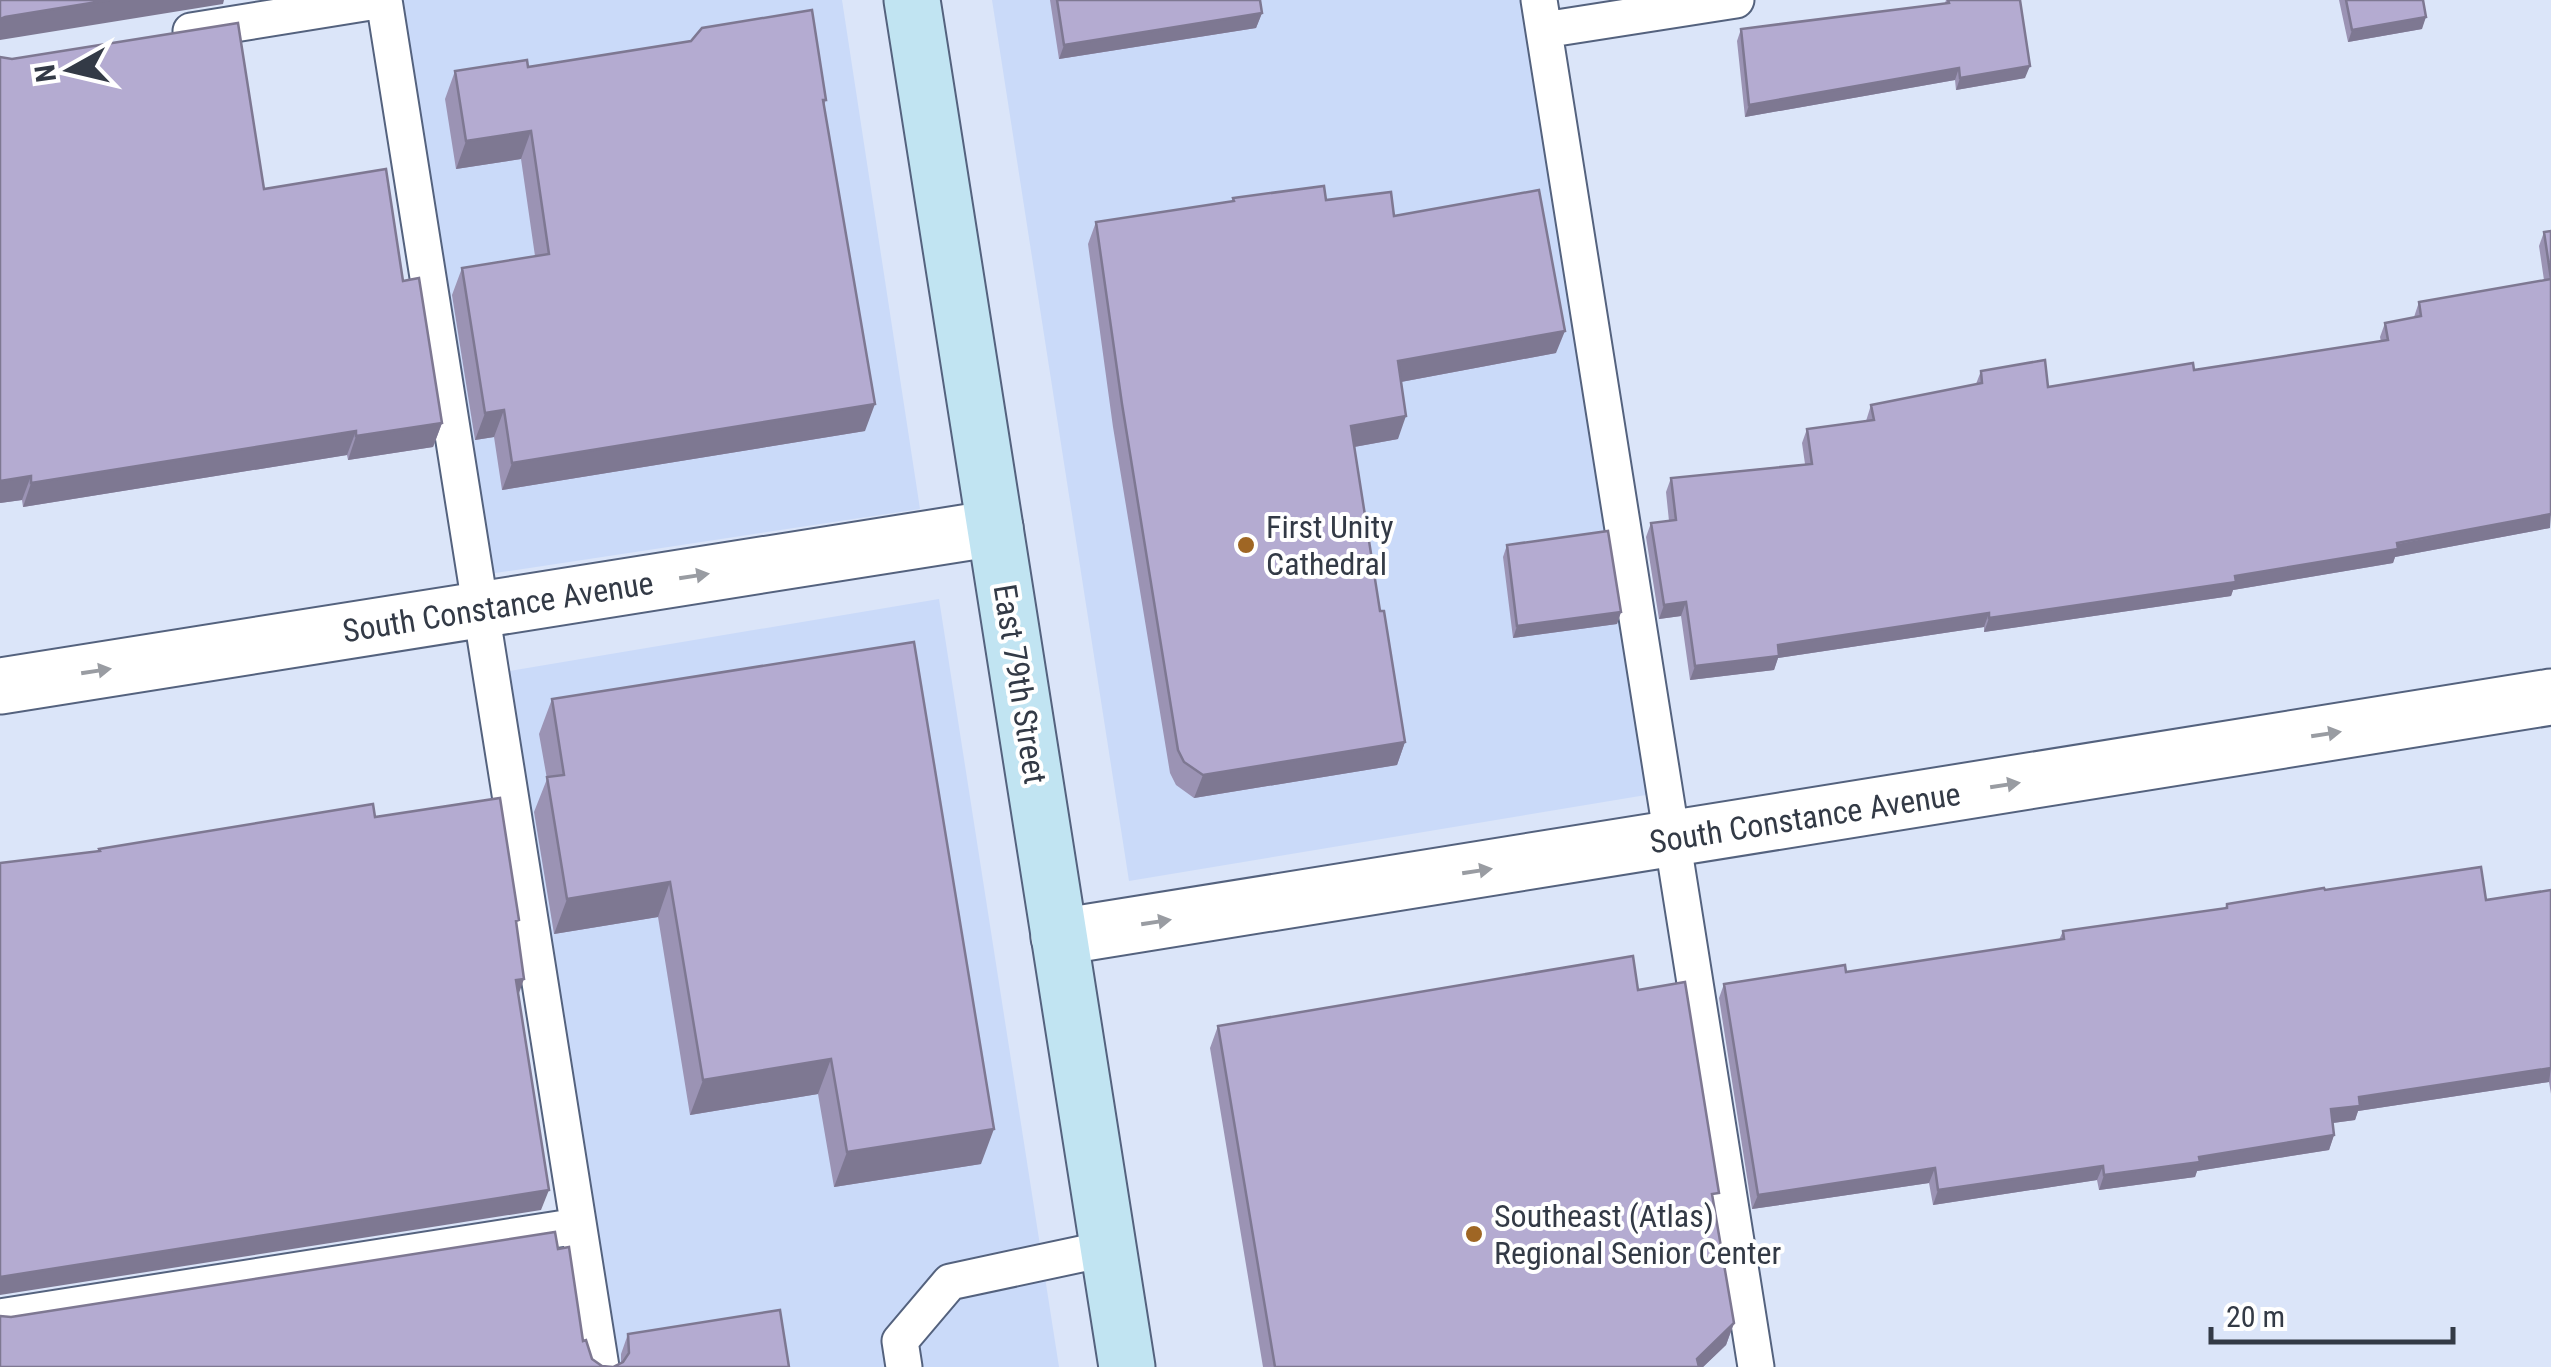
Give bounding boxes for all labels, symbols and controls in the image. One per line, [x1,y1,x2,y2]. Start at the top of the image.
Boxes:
north arrow [20,20,120,120]
text: N [28,63,63,84]
place label: First Unity Cathedral [1266,508,1394,583]
marker: First Unity Cathedral [1235,534,1257,556]
street label: South Constance Avenue [340,564,656,650]
one-way arrow [679,568,710,583]
street label: East 79th Street [985,582,1055,786]
one-way arrow [81,662,113,678]
one-way arrow [2310,725,2342,741]
street label: South Constance Avenue [1647,775,1963,861]
one-way arrow [1990,777,2021,793]
one-way arrow [1461,862,1493,878]
one-way arrow [1140,914,1172,929]
place label: Southeast (Atlas) Regional Senior Center [1494,1197,1781,1272]
marker: Southeast (Atlas) Regional Senior Center [1463,1223,1485,1245]
scale bar [2211,1282,2454,1344]
text: 20 m [2226,1299,2285,1334]

